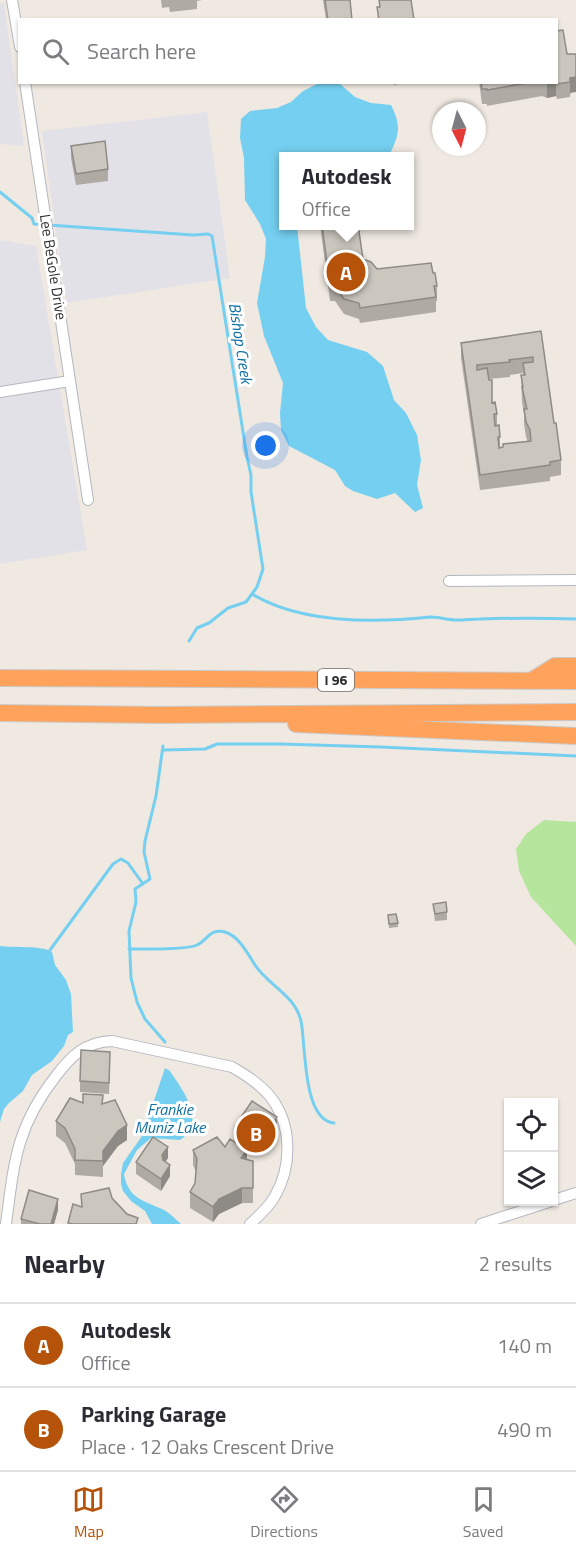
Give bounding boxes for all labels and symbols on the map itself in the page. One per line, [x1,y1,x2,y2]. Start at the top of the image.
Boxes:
north arrow [432,102,486,156]
street label: Lee BeGole Drive [34,212,73,321]
pin: A [326,250,366,294]
water label: Bishop Creek [223,301,260,387]
your location [251,431,280,460]
road number: I 96 [318,669,354,691]
water label: Frankie Muniz Lake [135,1097,207,1139]
pin: B [236,1110,276,1156]

